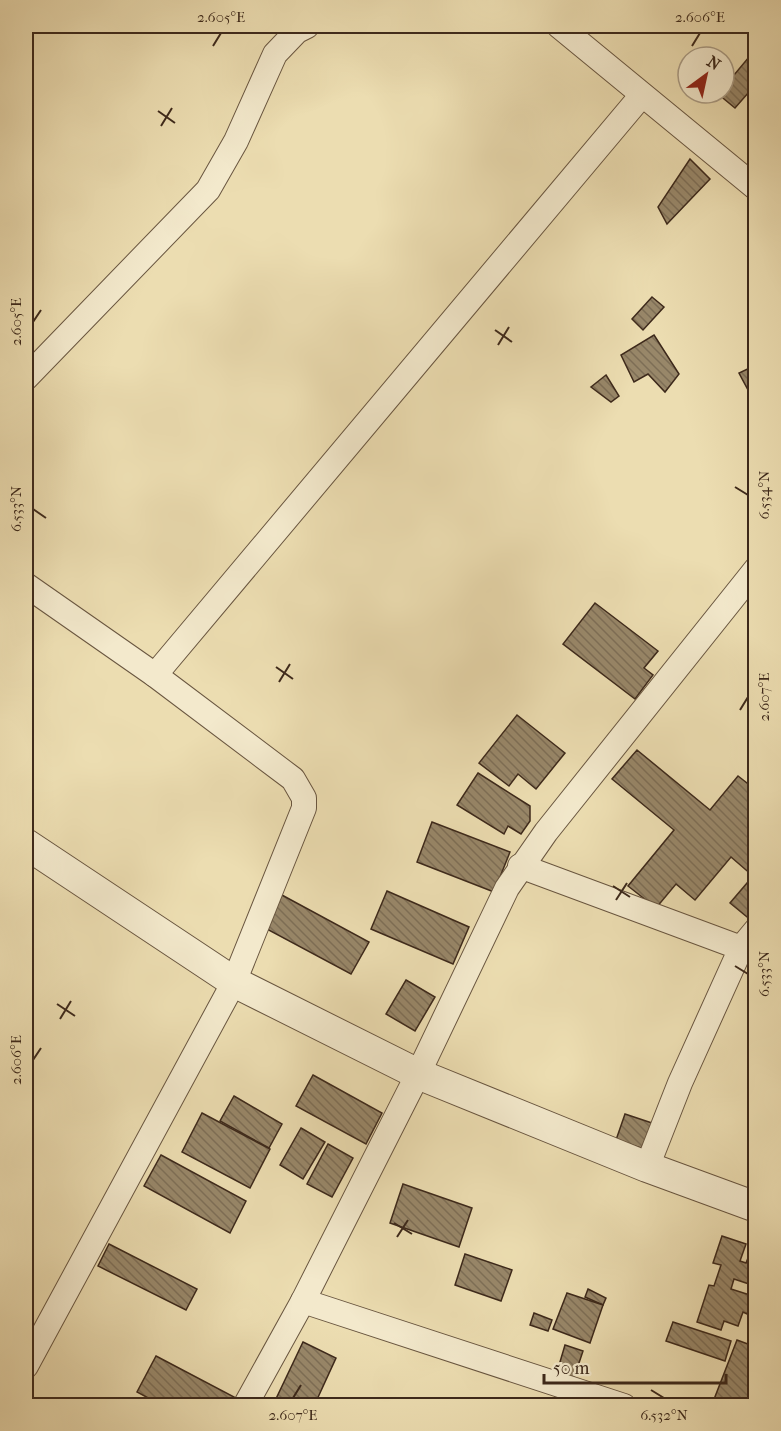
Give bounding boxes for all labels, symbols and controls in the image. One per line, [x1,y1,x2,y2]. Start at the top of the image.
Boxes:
text: 2.605°E [197,8,245,26]
text: 2.606°E [675,8,725,26]
north arrow [676,45,736,105]
text: N [704,52,725,75]
text: 2.605°E [7,298,25,346]
text: 6.534°N [755,470,773,519]
text: 6.533°N [7,485,25,532]
text: 2.607°E [755,673,773,721]
text: 6.533°N [755,950,773,997]
text: 2.606°E [7,1035,25,1085]
scale bar [544,1347,726,1385]
text: 50 m [553,1358,590,1379]
text: 2.607°E [269,1406,317,1424]
text: 6.532°N [640,1406,688,1424]

